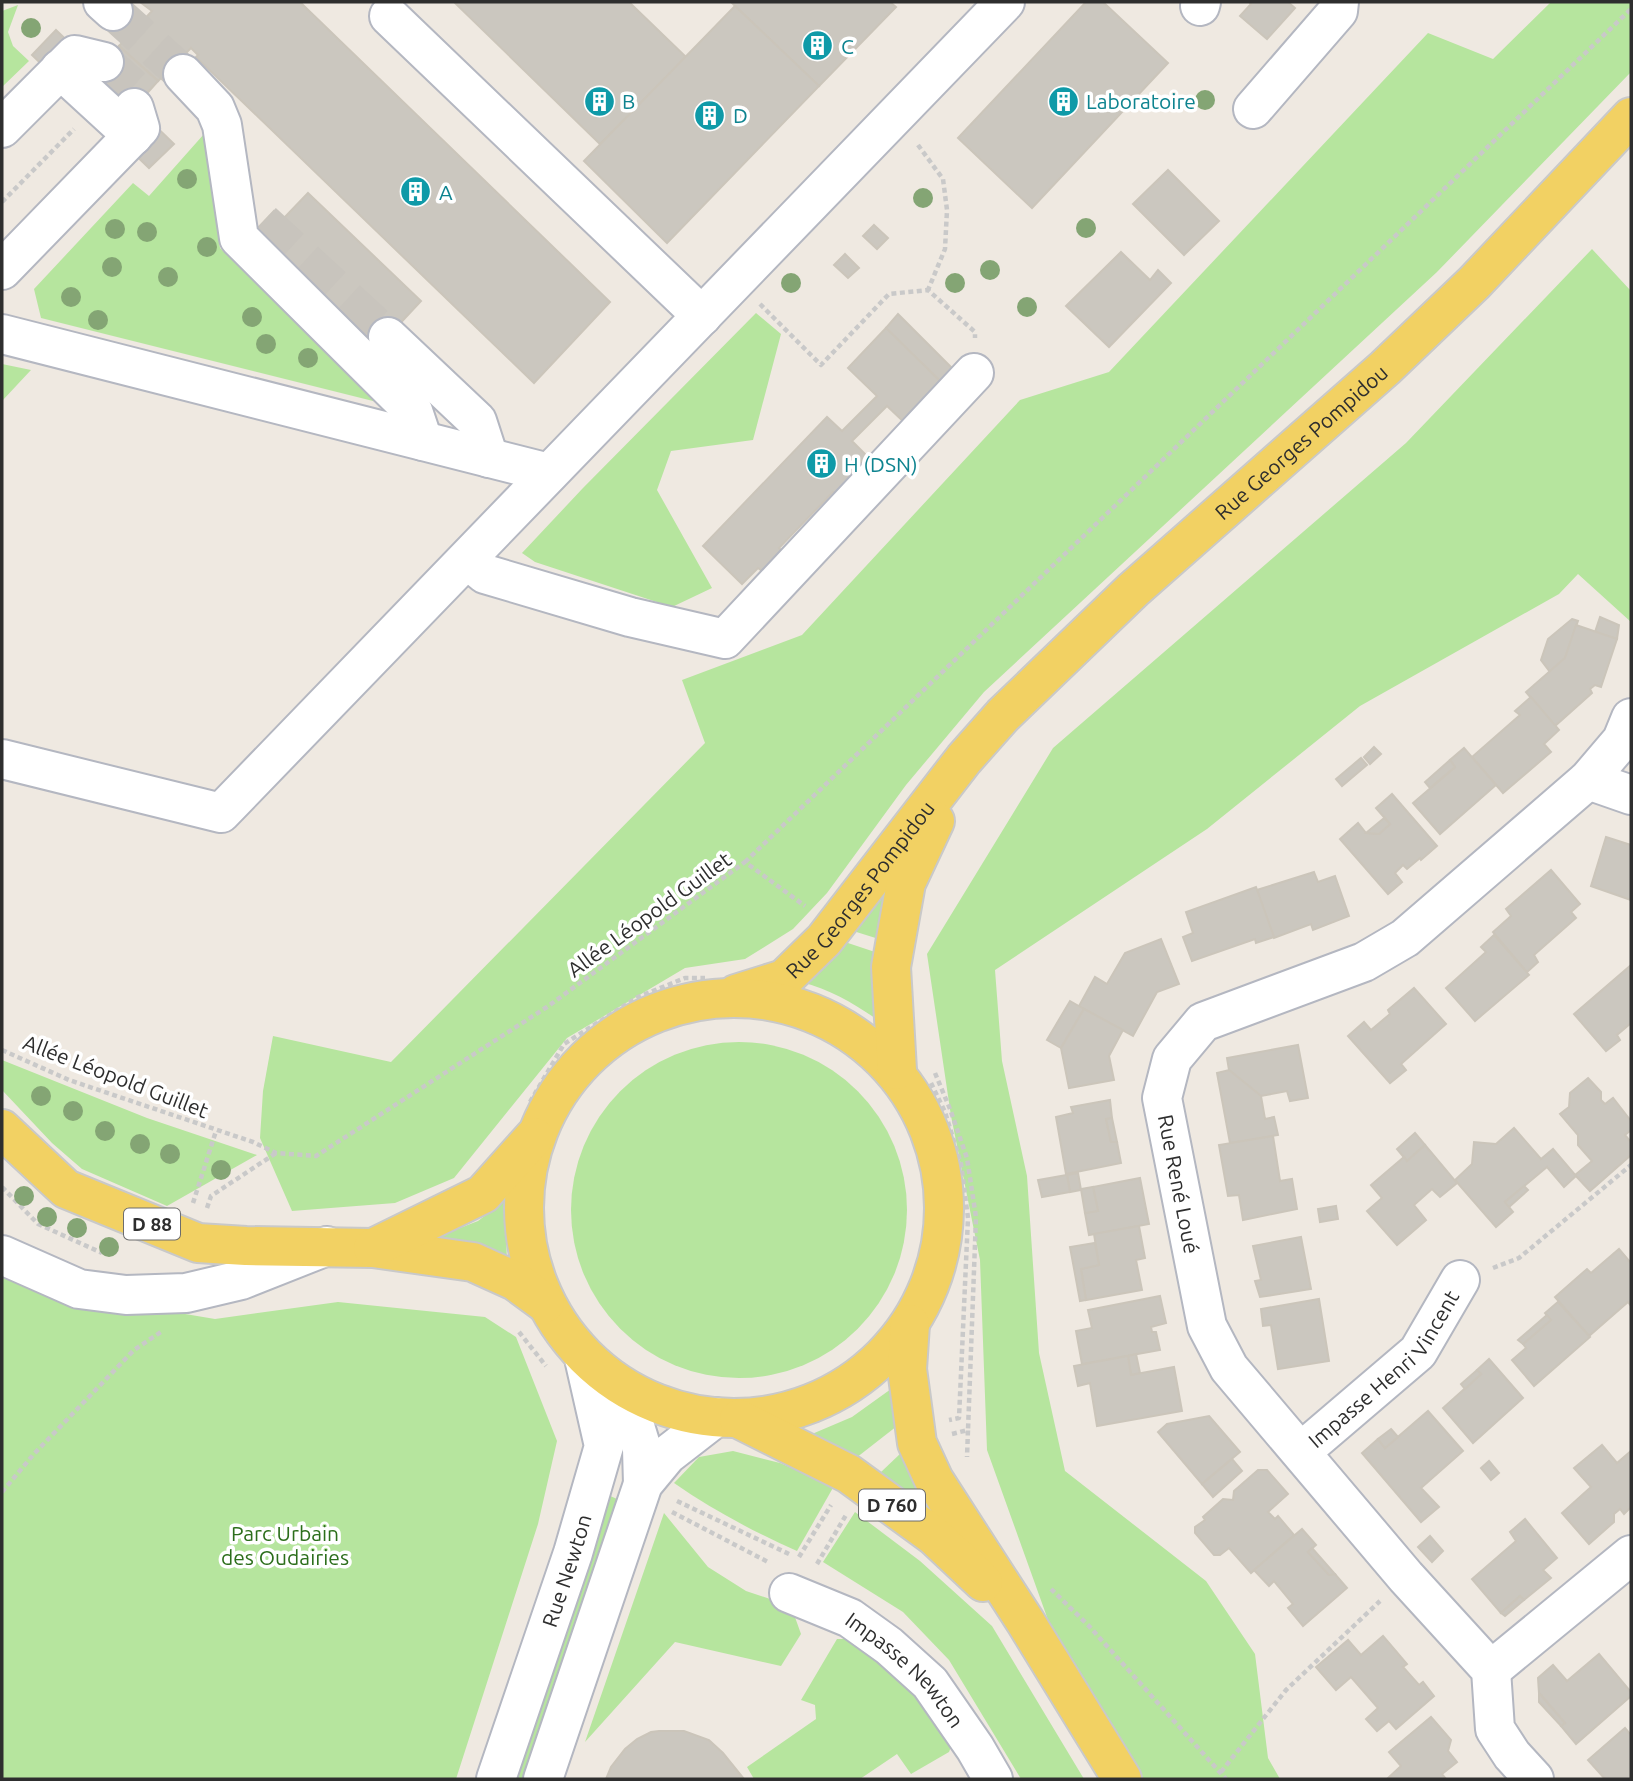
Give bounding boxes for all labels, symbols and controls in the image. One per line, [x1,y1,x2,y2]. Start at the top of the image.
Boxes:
building icon: C [801,29,835,63]
place label: C [841,34,854,58]
building icon: B [582,84,616,118]
building icon: Laboratoire [1046,84,1080,118]
place label: B [622,89,635,113]
place label: Laboratoire [1086,89,1196,113]
building icon: D [693,98,727,132]
place label: D [733,103,748,127]
building icon: A [399,175,433,209]
place label: A [439,180,453,204]
street label: Rue Georges Pompidou [1210,360,1392,524]
building icon: H (DSN) [804,447,838,481]
place label: H (DSN) [844,452,918,476]
street label: Rue Georges Pompidou [781,796,939,983]
street label: Allée Léopold Guillet [563,847,735,981]
street label: Allée Léopold Guillet [20,1030,212,1122]
street label: Rue René Loué [1154,1112,1204,1256]
road number: D 88 [124,1208,180,1240]
street label: Impasse Henri Vincent [1303,1286,1463,1452]
road number: D 760 [859,1490,925,1520]
street label: Rue Newton [537,1512,596,1630]
park label: Parc Urbain des Oudairies [221,1521,349,1569]
street label: Impasse Newton [841,1607,969,1732]

